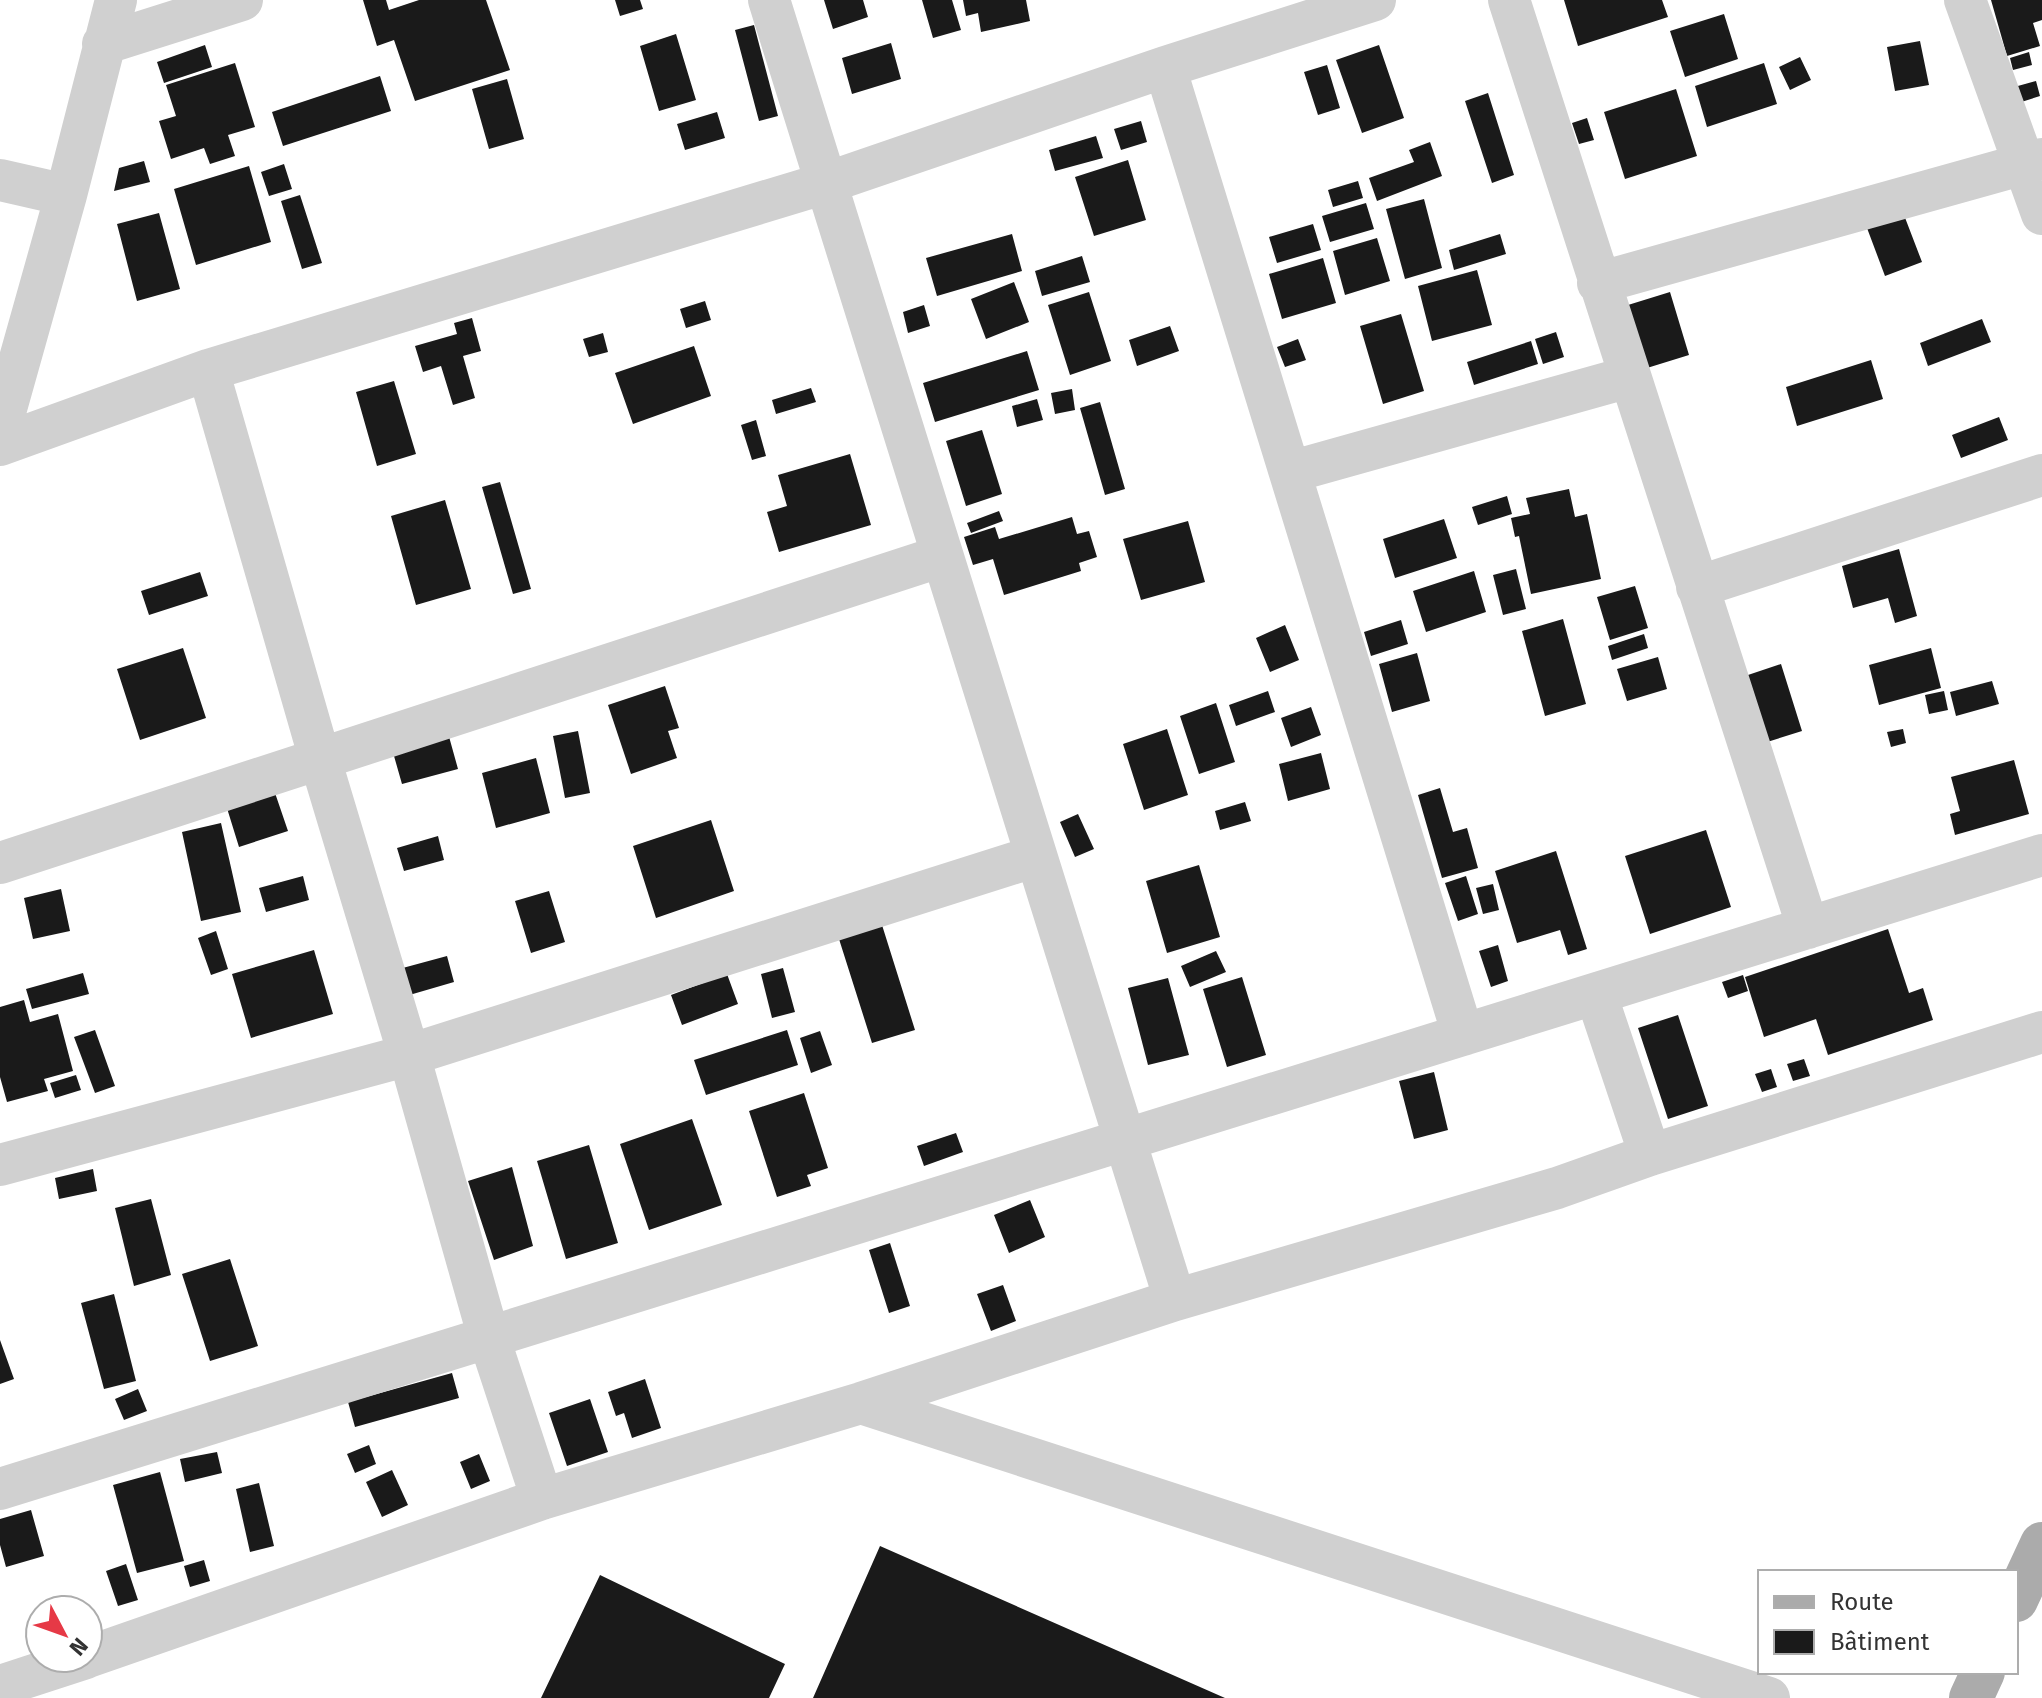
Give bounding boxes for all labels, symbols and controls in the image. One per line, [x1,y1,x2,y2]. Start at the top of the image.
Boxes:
legend [1758,1570,2018,1674]
text: Route [1830,1588,1894,1616]
north arrow [24,1594,104,1674]
text: Bâtiment [1830,1628,1930,1656]
text: N [64,1632,94,1661]

